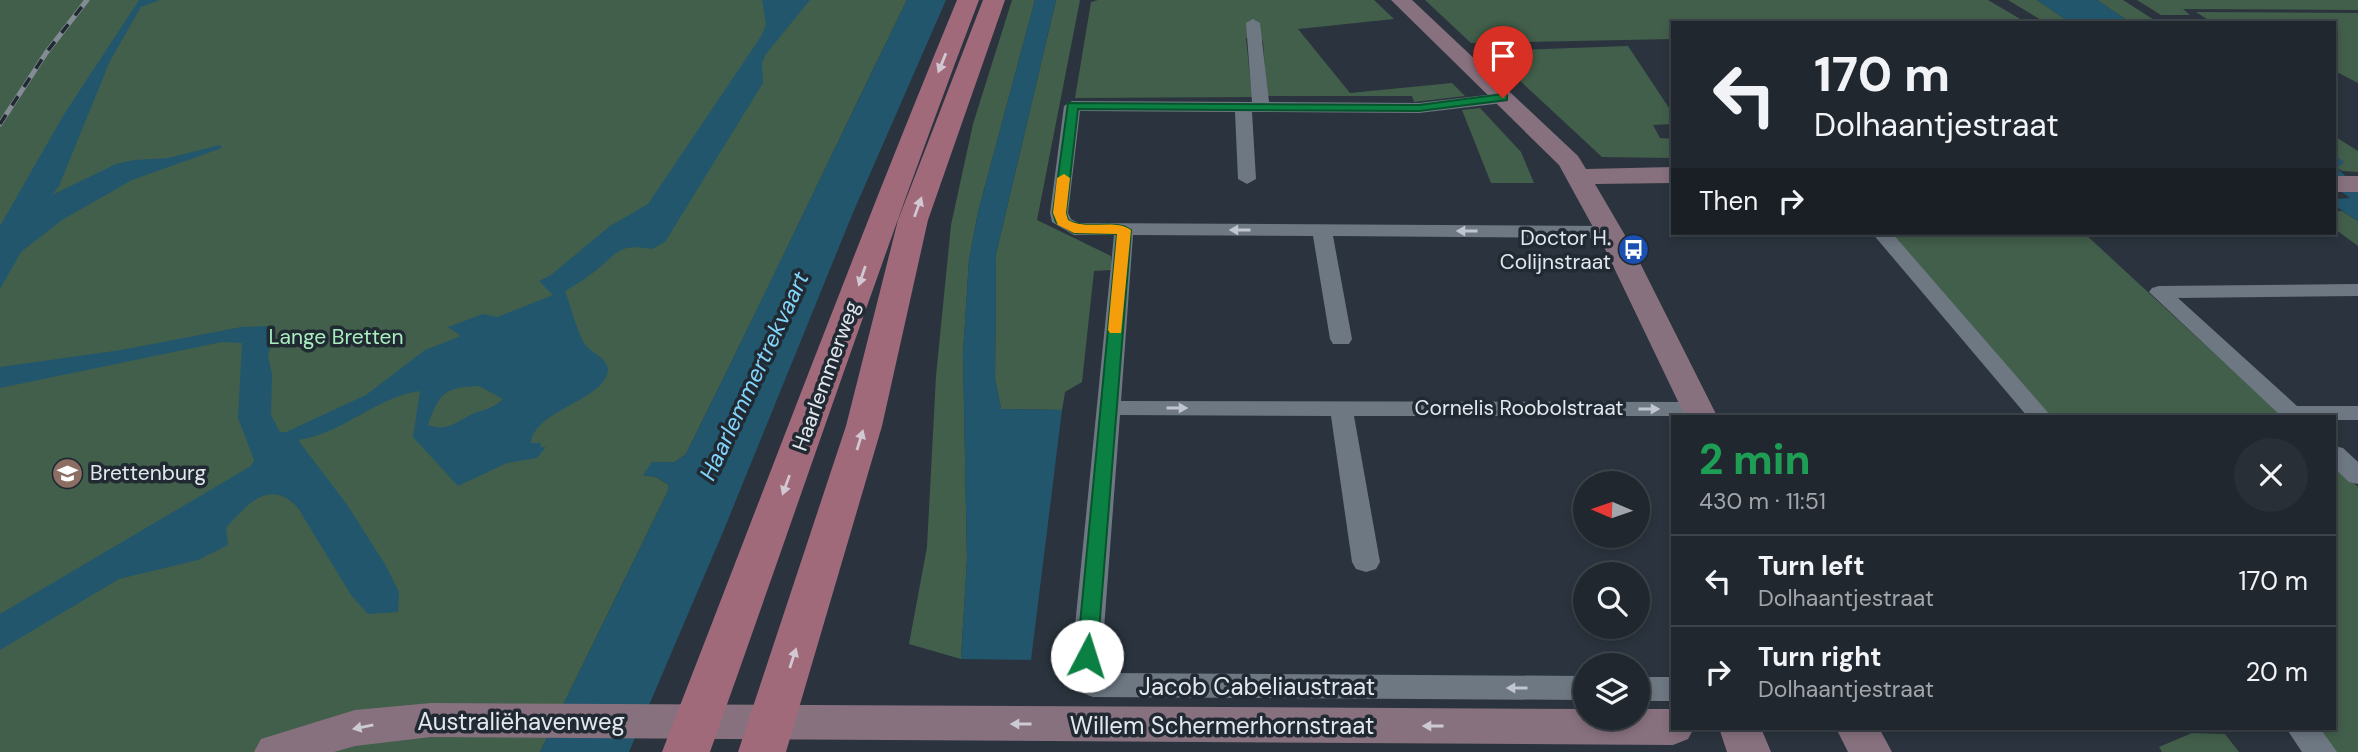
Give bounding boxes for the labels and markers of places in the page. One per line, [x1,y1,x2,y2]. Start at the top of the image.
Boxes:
pin [1473,26,1533,98]
place label: Doctor H. Colijnstraat [1500,224,1611,276]
bus stop icon: Doctor H. Colijnstraat [1617,233,1651,267]
school or university icon: Brettenburg [50,456,84,490]
place label: Brettenburg [90,459,206,487]

